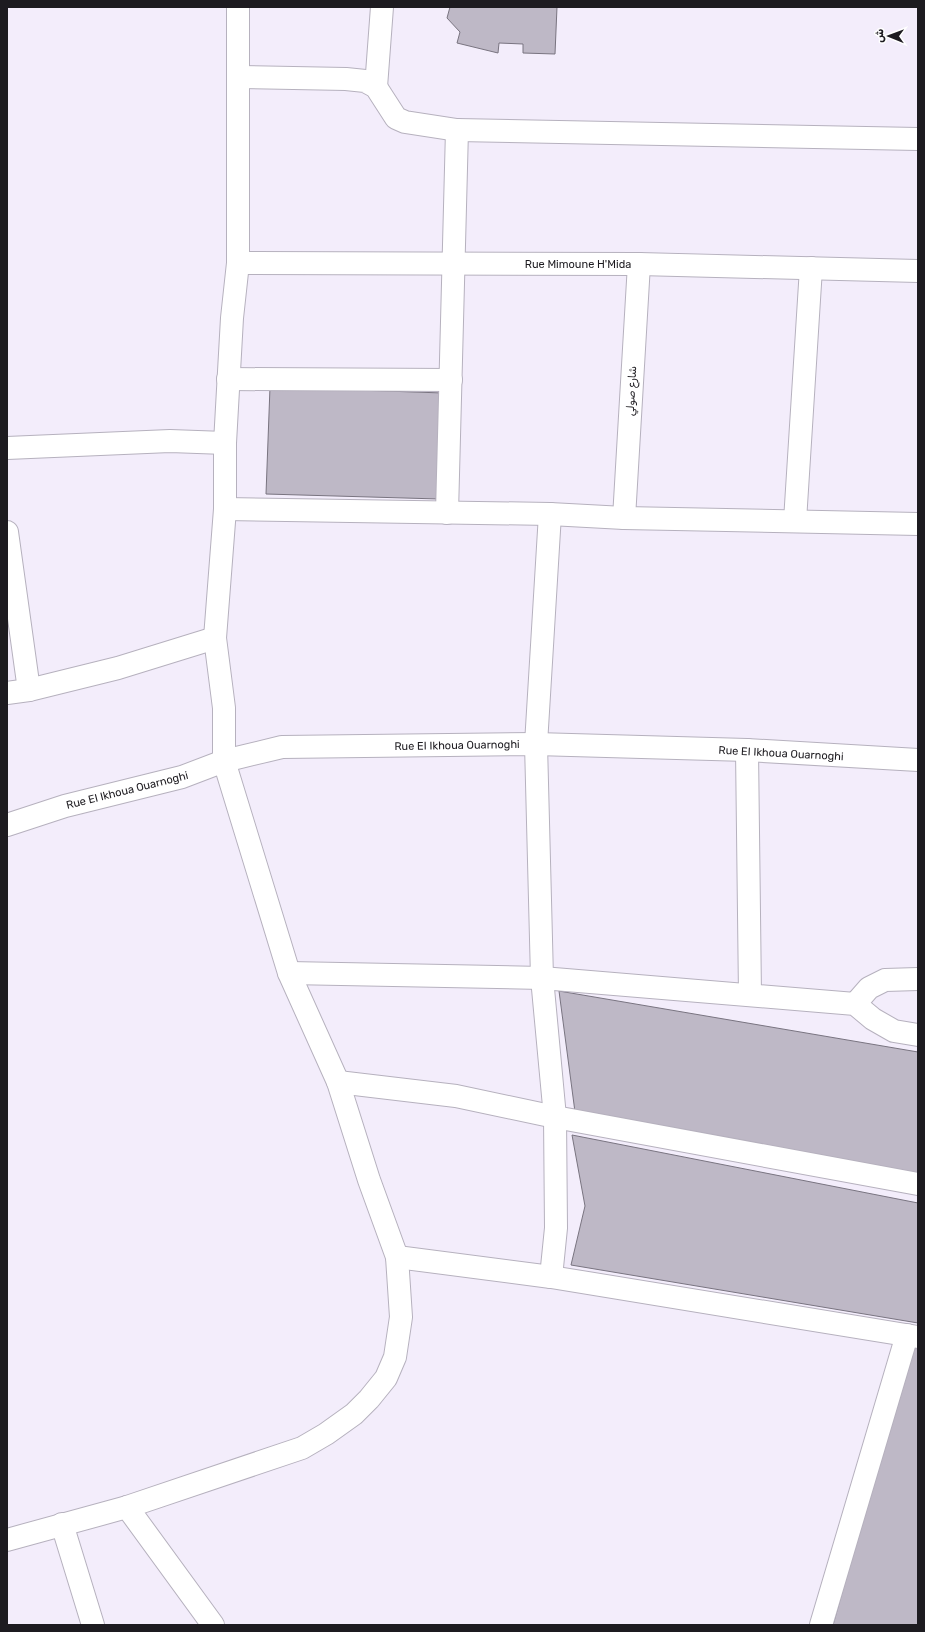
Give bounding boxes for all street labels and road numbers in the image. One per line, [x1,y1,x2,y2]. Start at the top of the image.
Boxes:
street label: Rue Mimoune H'Mida [525,258,631,271]
street label: شارع صولي [624,366,641,416]
street label: Rue EI Ikhoua Ouarnoghi [394,738,520,753]
street label: Rue EI Ikhoua Ouarnoghi [718,744,844,763]
street label: Rue EI Ikhoua Ouarnoghi [65,769,190,812]

